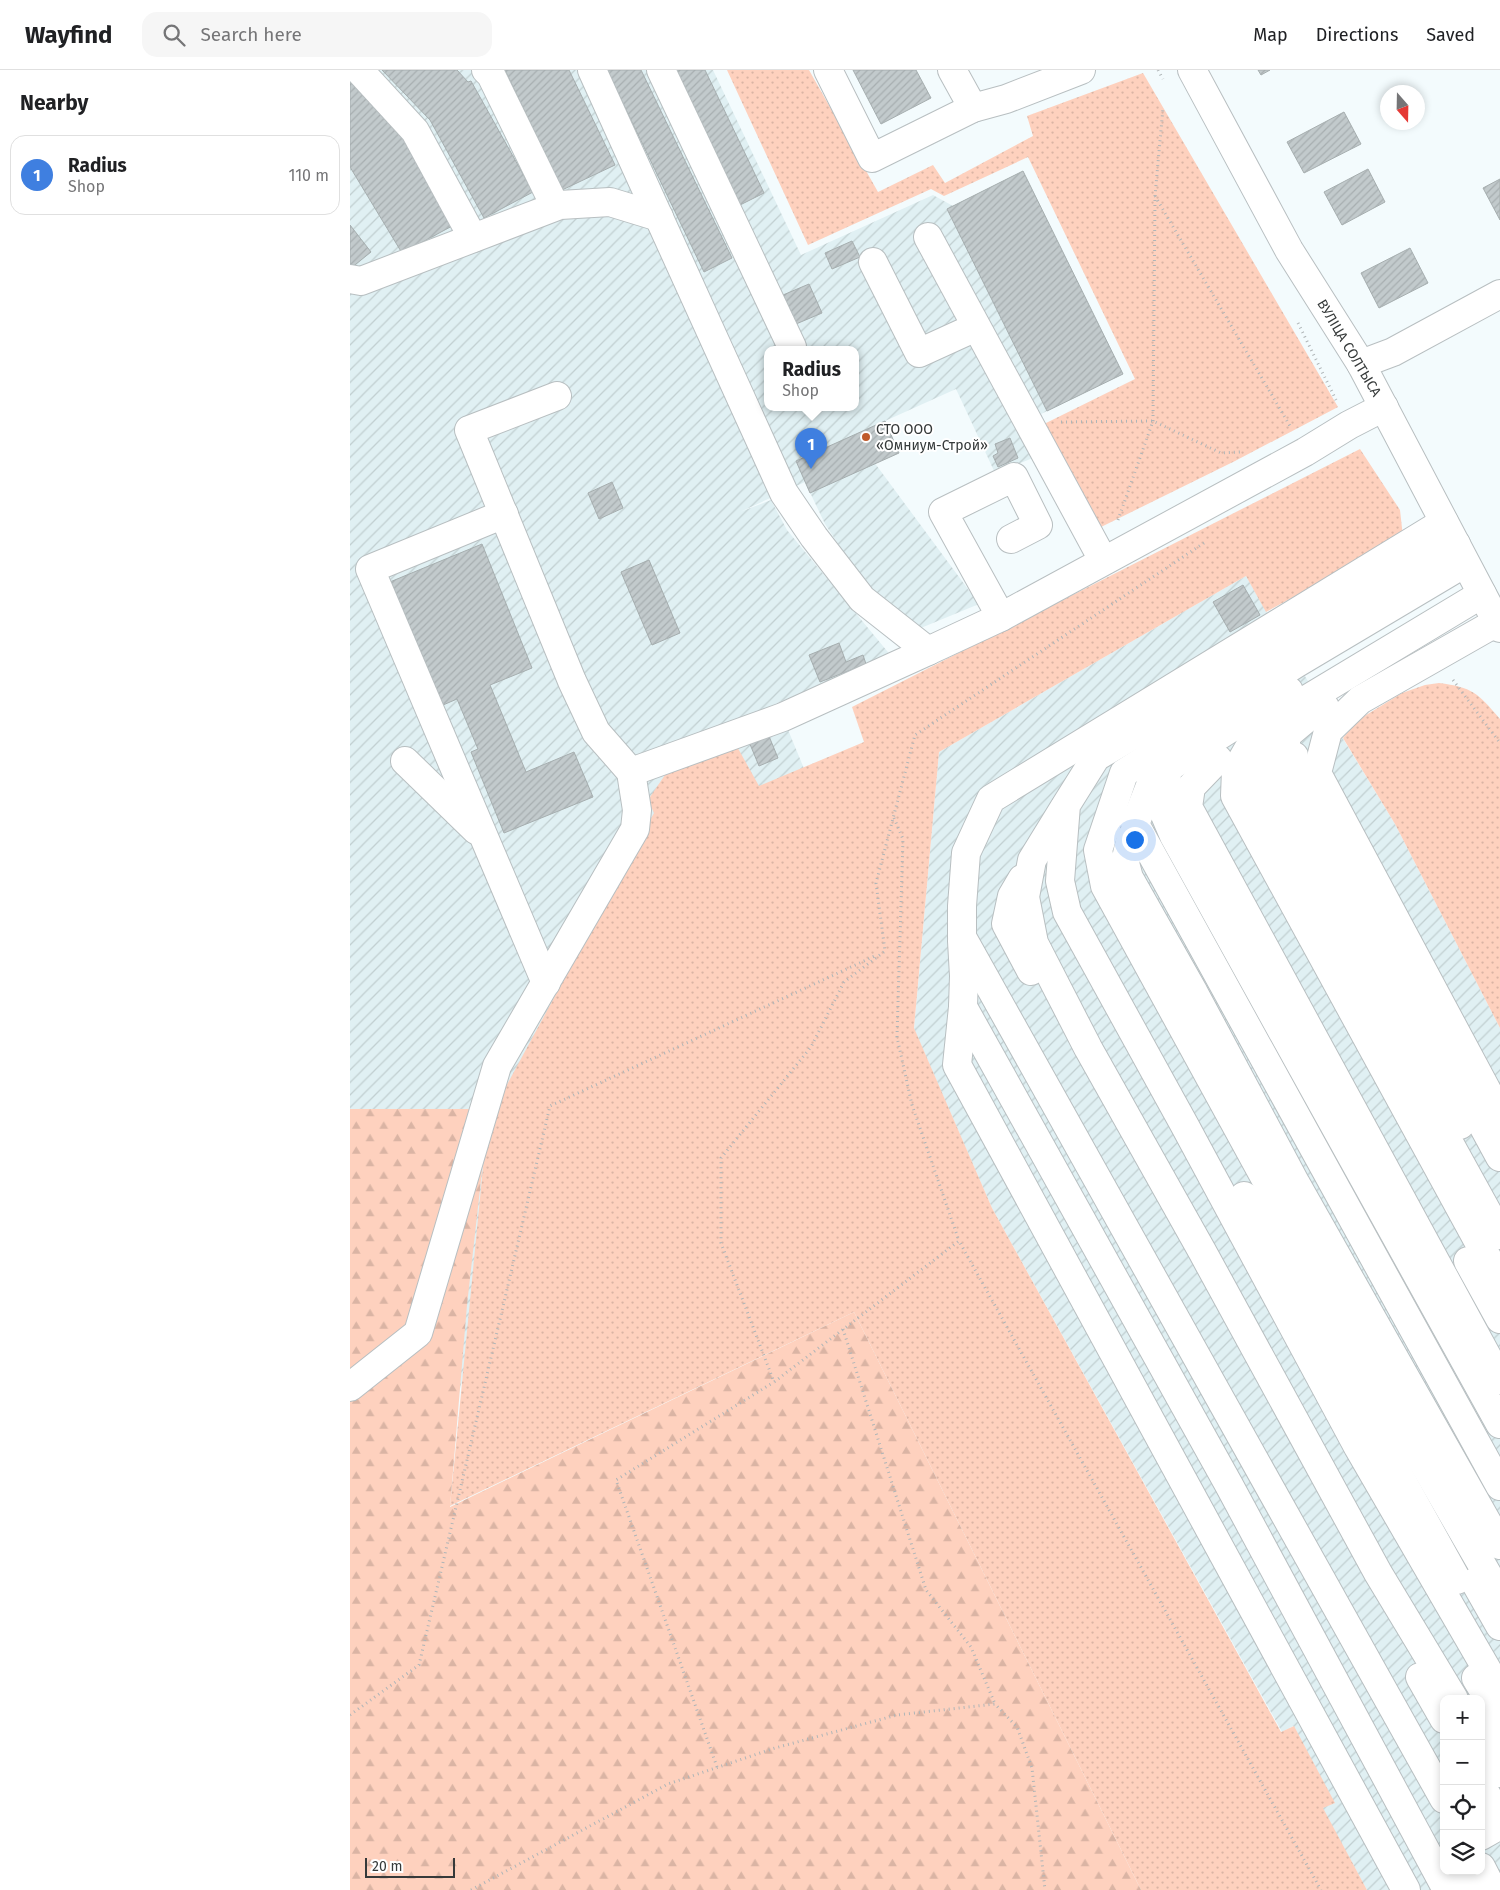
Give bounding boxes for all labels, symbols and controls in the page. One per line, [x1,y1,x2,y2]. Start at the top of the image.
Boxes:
search box [142,12,492,57]
text: Wayfind [25,21,112,49]
icon: search [160,21,188,49]
text: Search here [200,23,302,46]
text: Map [1253,24,1288,46]
text: Directions [1316,24,1398,46]
text: Saved [1426,24,1475,46]
north arrow [1380,85,1425,130]
text: Nearby [20,90,88,116]
text: Radius [68,154,127,177]
text: 1 [33,166,41,185]
text: 110 m [288,166,329,185]
text: Shop [68,177,105,196]
street label: ВУЛІЦА СОЛТЫСА [1313,296,1385,400]
popup [764,346,859,411]
text: Radius [782,358,841,381]
text: Shop [782,381,819,400]
place label: СТО ООО «Омниум-Строй» [876,421,988,454]
pin: 1 [795,428,827,469]
marker: СТО ООО «Омниум-Строй» [860,431,872,443]
your location [1122,827,1148,853]
map controls [1440,1695,1485,1875]
button: + [1440,1695,1485,1740]
button: − [1440,1740,1485,1785]
button: locate [1440,1785,1485,1830]
button: layers [1440,1830,1485,1875]
scale bar [365,1855,455,1878]
text: 20 m [372,1858,402,1875]

